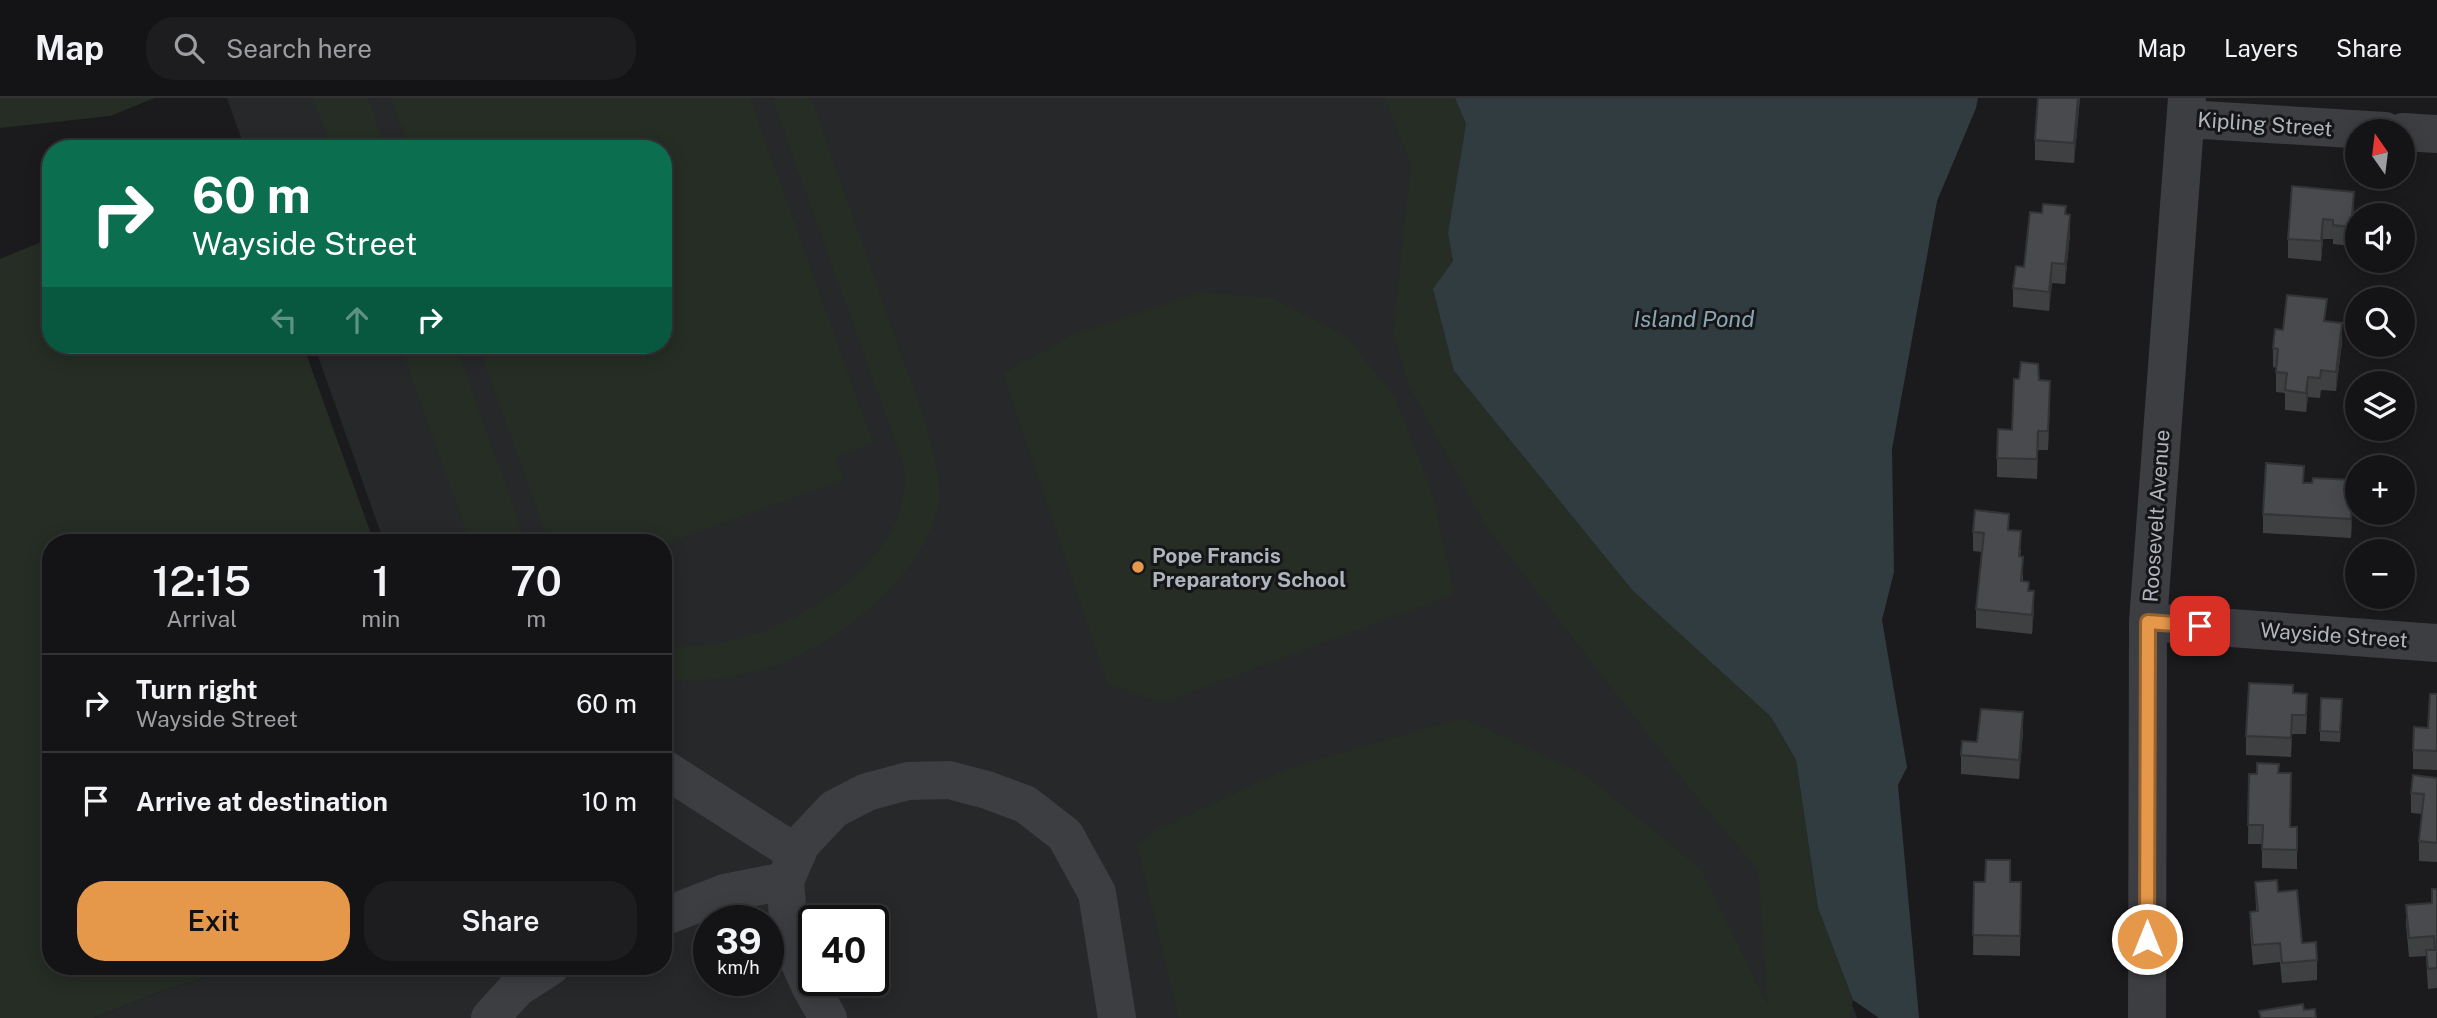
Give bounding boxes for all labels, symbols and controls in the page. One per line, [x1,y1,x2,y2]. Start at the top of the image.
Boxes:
search box [146,17,636,80]
text: Map [35,29,104,67]
icon: search [170,29,208,67]
text: Search here [226,33,372,64]
text: Map [2137,34,2186,62]
text: Layers [2224,34,2298,62]
text: Share [2336,34,2402,62]
street label: Kipling Street [2197,107,2333,141]
north arrow [2345,119,2415,189]
map controls [2345,119,2415,609]
text: 60 m [192,166,311,224]
icon: right [77,168,168,259]
button: sound [2345,203,2415,273]
text: Wayside Street [192,225,417,262]
button: search [2345,287,2415,357]
icon: left [265,301,303,339]
icon: ahead [338,301,376,339]
icon: right [411,301,449,339]
water label: Island Pond [1634,305,1754,332]
button: layers [2345,371,2415,441]
street label: Roosevelt Avenue [2137,429,2175,603]
button: + [2345,455,2415,525]
button: − [2345,539,2415,609]
place label: Pope Francis Preparatory School [1152,543,1346,592]
text: 12:15 [152,556,251,605]
text: 1 [372,556,390,605]
text: 70 [510,556,562,605]
marker: Pope Francis Preparatory School [1130,559,1146,575]
pin [2170,596,2230,656]
text: Arrival [166,605,237,632]
text: min [361,605,400,632]
text: m [526,605,546,632]
icon: arrive [2181,607,2219,645]
street label: Wayside Street [2259,617,2409,653]
text: Turn right [136,674,258,705]
icon: right [77,684,115,722]
text: 60 m [576,688,637,719]
text: Wayside Street [136,705,298,732]
icon: arrive [77,782,115,820]
text: Arrive at destination [136,786,388,817]
text: 10 m [582,786,637,817]
button: Exit [77,881,350,961]
button: Share [364,881,637,961]
position arrow [2110,902,2184,976]
speed limit sign: 40 [798,905,889,996]
text: 39 [715,921,762,962]
text: km/h [717,957,760,978]

